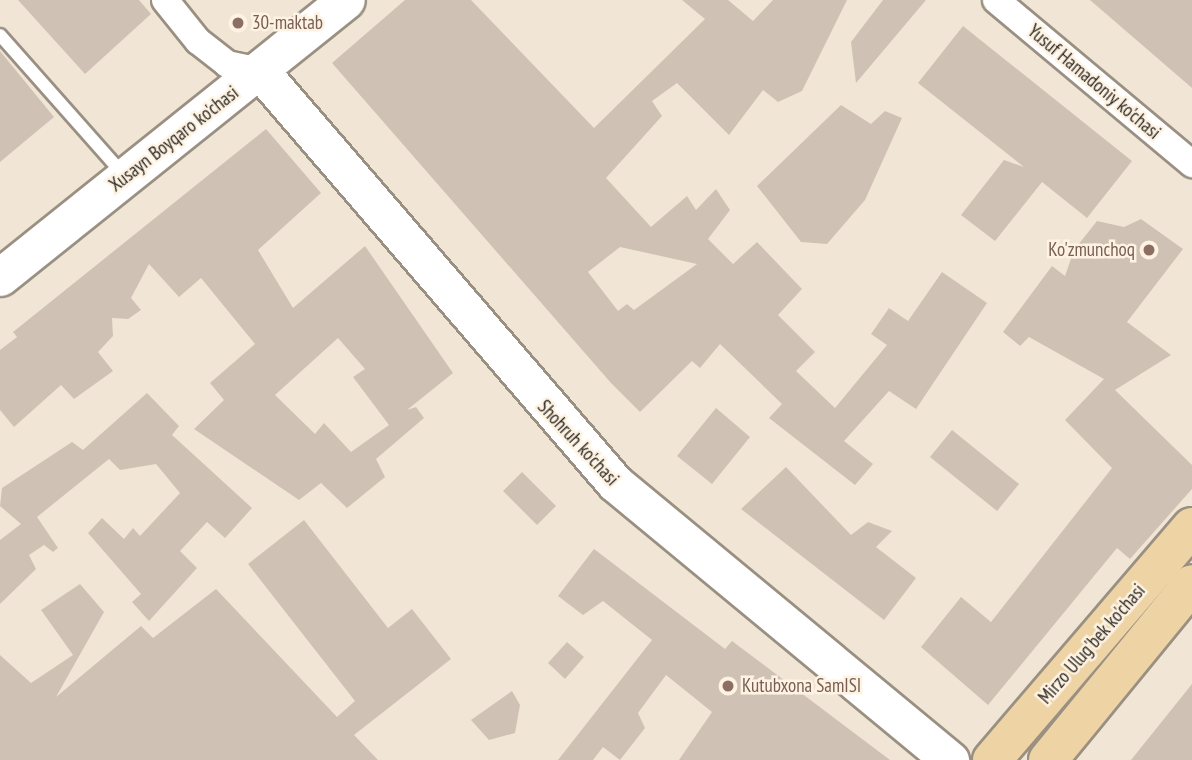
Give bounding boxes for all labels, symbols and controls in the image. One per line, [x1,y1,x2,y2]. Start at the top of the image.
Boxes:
place label: 30-maktab [252,12,323,34]
marker: 30-maktab [230,15,246,31]
street label: Yusuf Hamadoniy ko'chasi [1023,20,1165,144]
street label: Xusayn Boyqaro ko'chasi [105,81,243,197]
place label: Ko'zmunchoq [1048,239,1135,261]
marker: Ko'zmunchoq [1141,242,1157,258]
street label: Shohruh ko'chasi [533,396,623,490]
street label: Mirzo Ulug'bek ko'chasi [1034,579,1150,709]
place label: Kutubxona SamISI [742,675,861,697]
marker: Kutubxona SamISI [720,678,736,694]

